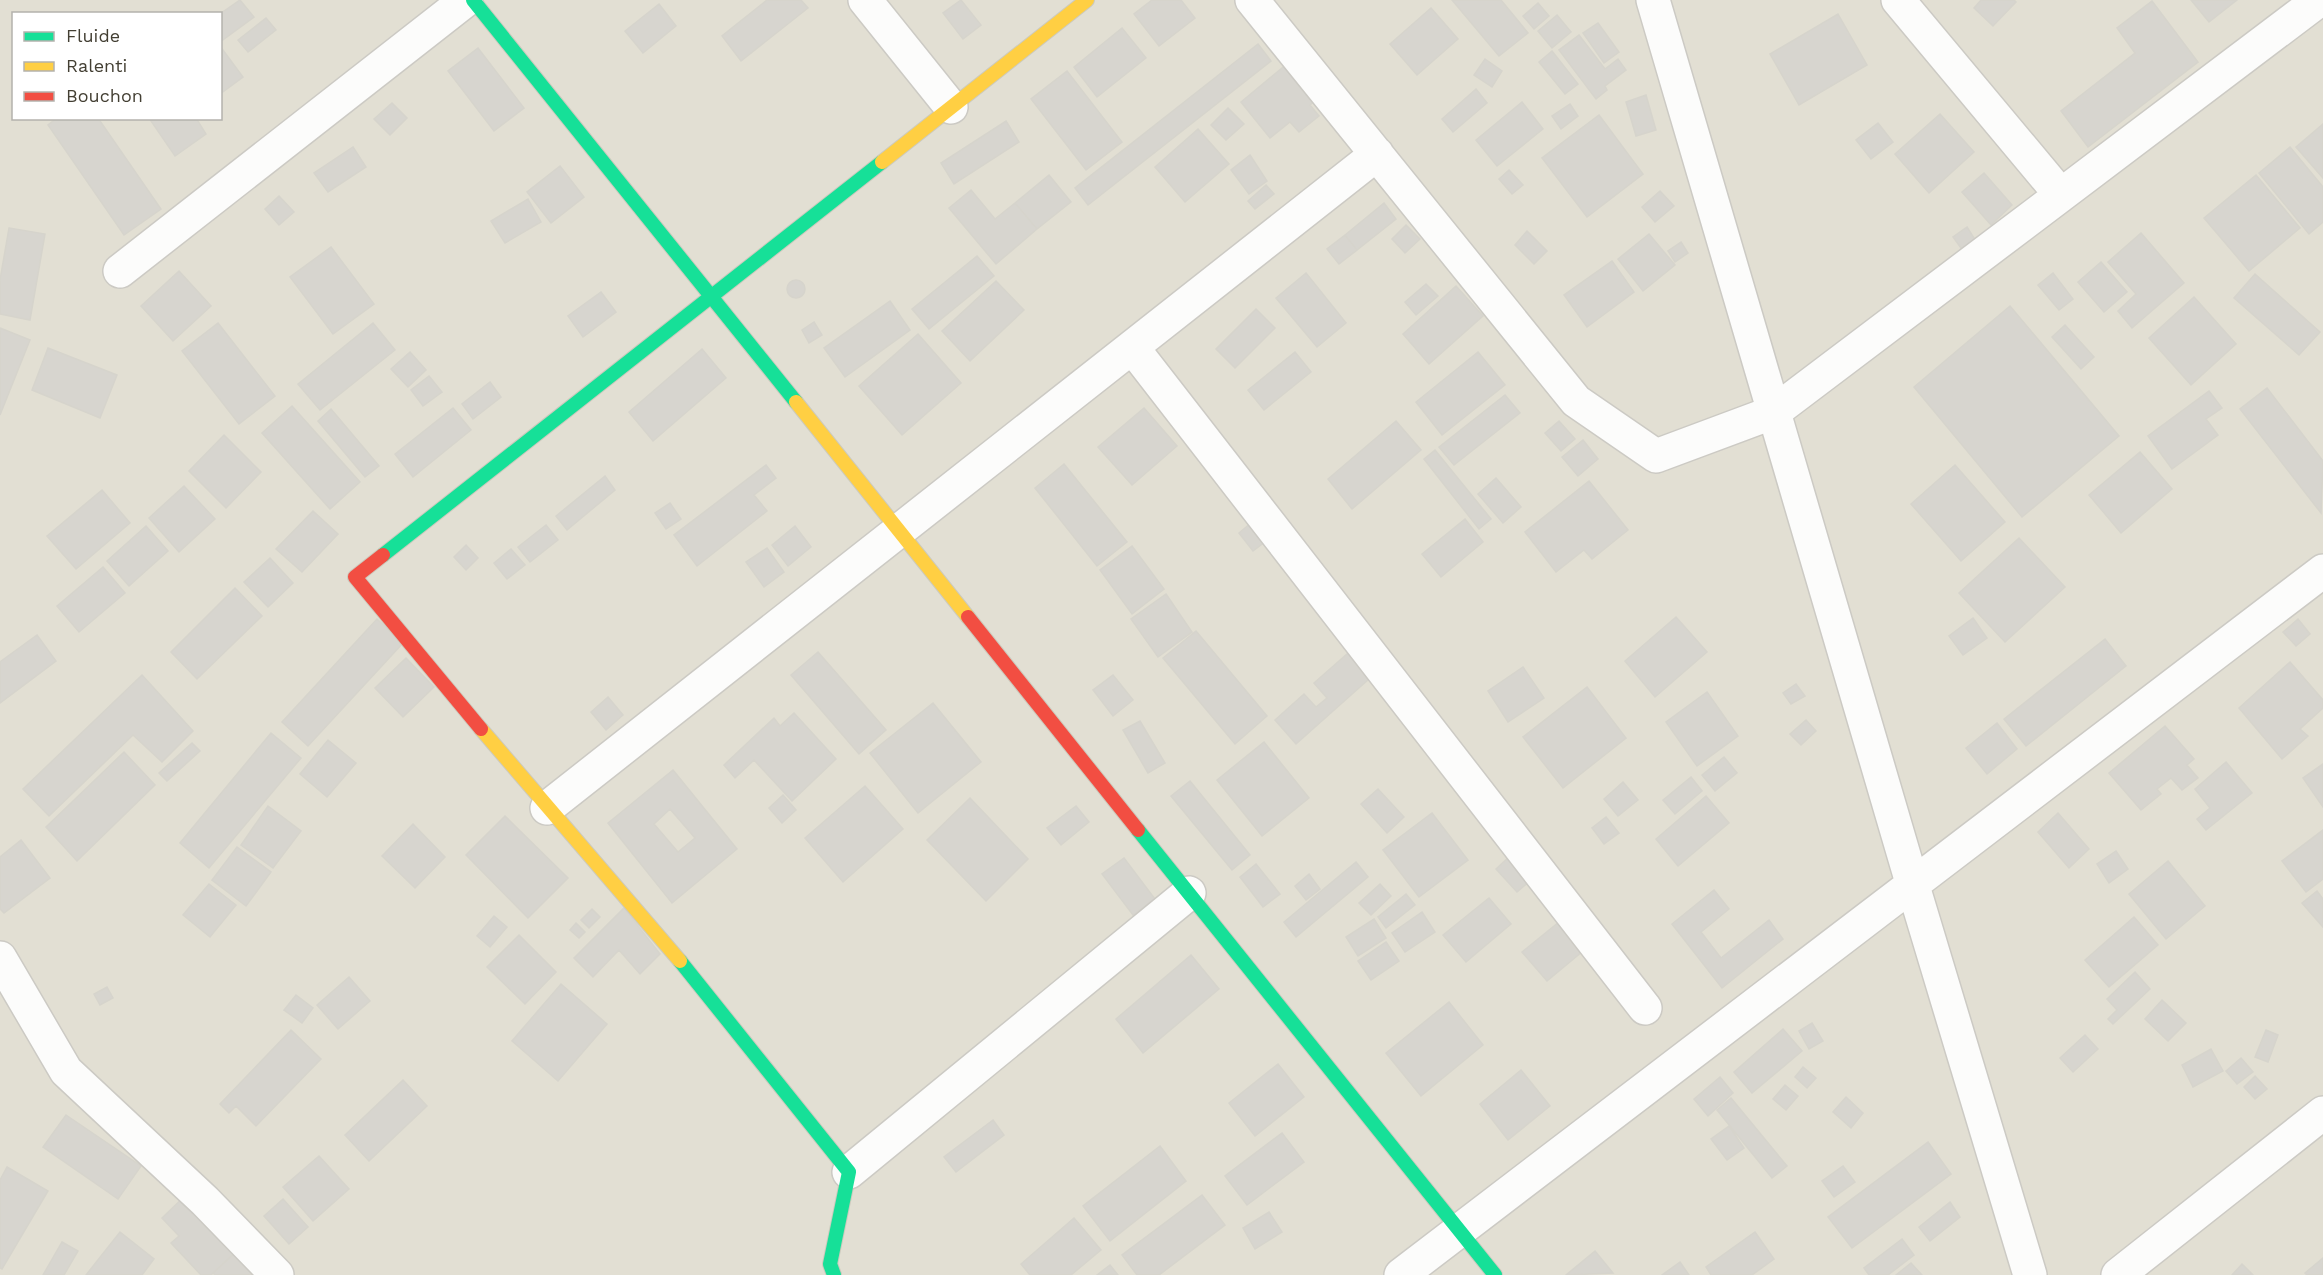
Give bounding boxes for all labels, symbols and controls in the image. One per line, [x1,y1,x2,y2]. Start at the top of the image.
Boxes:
legend [12,12,222,120]
text: Fluide [66,25,120,46]
text: Ralenti [66,55,127,76]
text: Bouchon [66,85,143,106]

